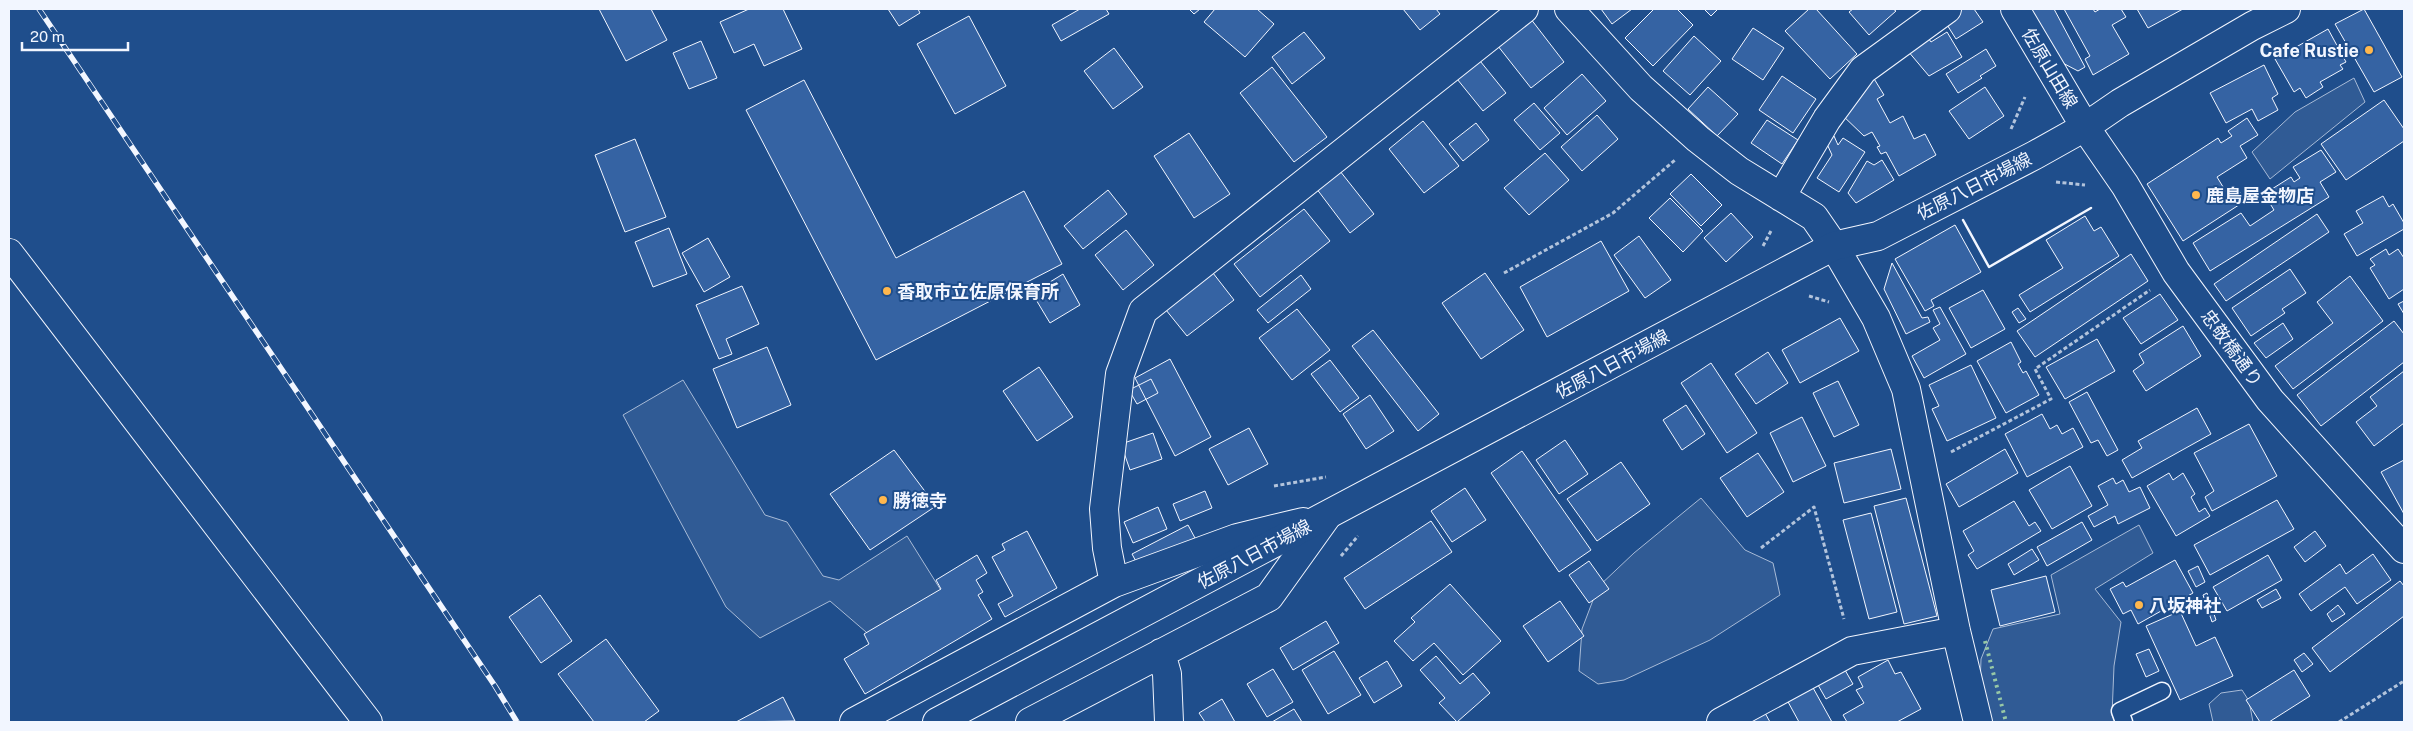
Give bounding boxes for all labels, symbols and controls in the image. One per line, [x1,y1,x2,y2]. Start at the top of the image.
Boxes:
scale bar [22,20,129,52]
street label: 佐原山田線 [2018,24,2082,112]
text: 20 m [30,28,65,45]
place label: Cafe Rustie [2260,40,2359,61]
marker: Cafe Rustie [2363,44,2375,56]
street label: 佐原八日市場線 [1913,148,2035,224]
place label: 鹿島屋金物店 [2206,185,2314,206]
marker: 鹿島屋金物店 [2190,189,2202,201]
place label: 香取市立佐原保育所 [897,281,1059,302]
marker: 香取市立佐原保育所 [881,285,893,297]
street label: 忠敬橋通り [2197,305,2267,391]
street label: 佐原八日市場線 [1551,325,1673,403]
place label: 勝徳寺 [893,490,947,511]
marker: 勝徳寺 [877,494,889,506]
street label: 佐原八日市場線 [1193,515,1315,593]
place label: 八坂神社 [2149,595,2221,616]
marker: 八坂神社 [2133,599,2145,611]

